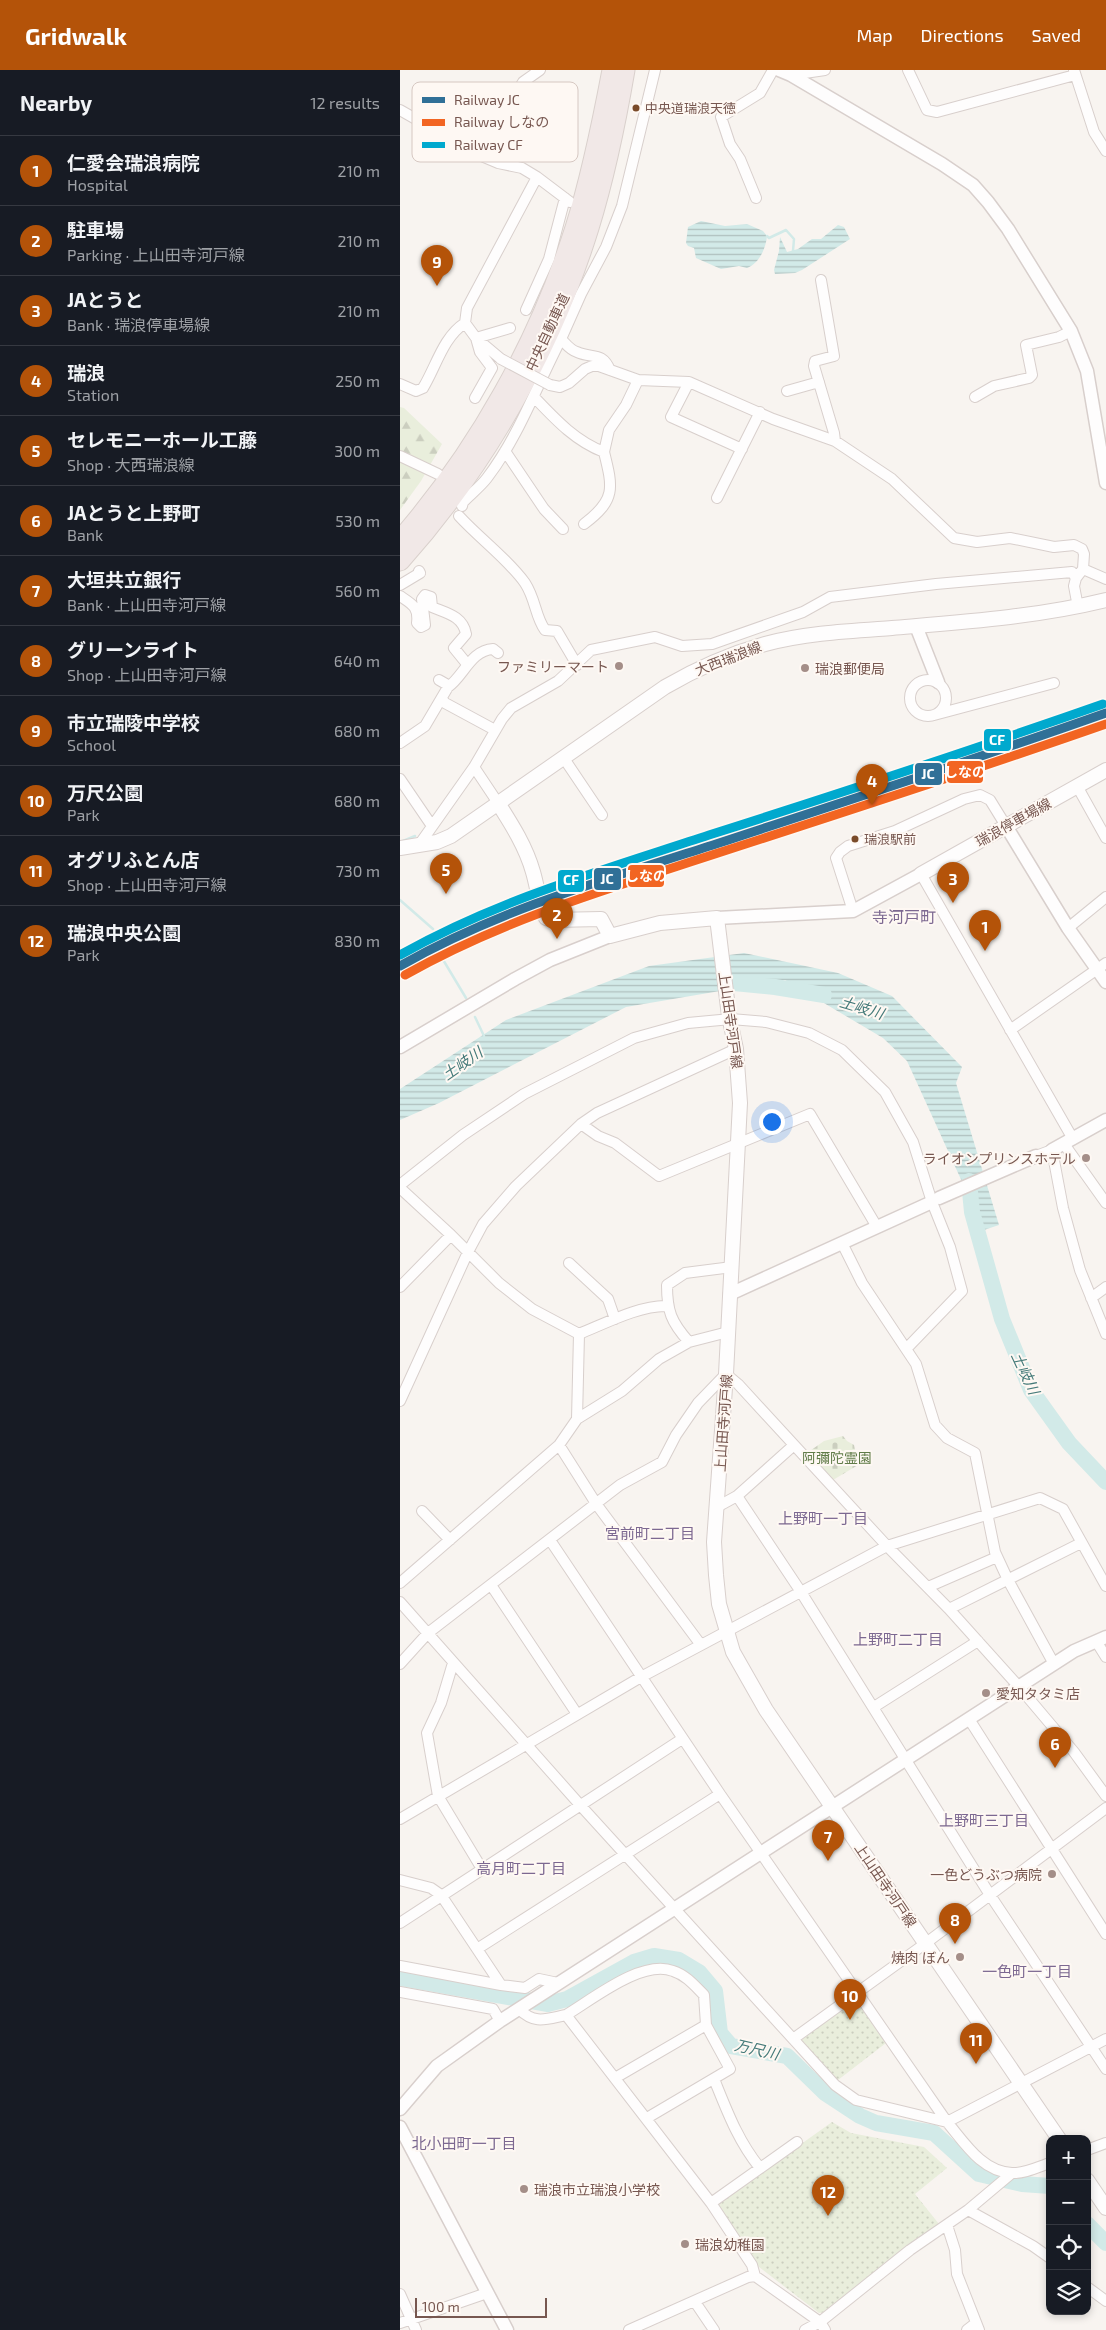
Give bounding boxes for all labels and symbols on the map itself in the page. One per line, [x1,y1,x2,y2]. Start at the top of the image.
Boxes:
legend [412,82,578,162]
text: Railway JC [454,91,520,108]
place label: 中央道瑞浪天徳 [645,100,736,116]
marker: 中央道瑞浪天徳 [631,103,641,113]
text: Railway しなの [454,113,549,130]
text: Railway CF [454,136,523,153]
pin: 9 [421,245,453,286]
street label: 中央自動車道 [522,290,572,374]
street label: 大西瑞浪線 [692,638,764,678]
place label: ファミリーマート [497,658,609,675]
marker: ファミリーマート [613,660,625,672]
place label: 瑞浪郵便局 [815,660,885,677]
marker: 瑞浪郵便局 [799,662,811,674]
line badge: CF [983,728,1012,752]
text: CF [989,731,1005,748]
line badge: しなの [946,760,984,784]
line badge: JC [914,762,943,786]
text: しなの [944,763,986,780]
pin: 4 [856,764,888,805]
text: JC [921,765,935,782]
street label: 瑞浪停車場線 [972,794,1054,850]
place label: 瑞浪駅前 [864,831,916,847]
marker: 瑞浪駅前 [850,834,860,844]
pin: 5 [430,853,462,894]
pin: 3 [937,862,969,903]
line badge: しなの [627,864,665,888]
line badge: JC [593,867,622,891]
text: しなの [625,867,667,884]
line badge: CF [557,869,585,893]
text: JC [600,870,614,887]
text: CF [563,871,579,888]
pin: 2 [541,898,573,939]
district label: 寺河戸町 [872,907,936,926]
pin: 1 [969,910,1001,951]
street label: 上山田寺河戸線 [716,970,746,1070]
water label: 土岐川 [838,992,888,1023]
water label: 土岐川 [438,1042,487,1083]
your location [759,1109,785,1135]
place label: ライオンプリンスホテル [923,1150,1076,1167]
marker: ライオンプリンスホテル [1080,1152,1092,1164]
water label: 土岐川 [1008,1349,1045,1399]
street label: 上山田寺河戸線 [711,1374,735,1472]
park label: 阿彌陀霊園 [802,1449,872,1466]
district label: 上野町一丁目 [778,1509,868,1527]
district label: 宮前町二丁目 [605,1524,695,1542]
district label: 上野町二丁目 [853,1630,943,1648]
place label: 愛知タタミ店 [996,1685,1080,1702]
marker: 愛知タタミ店 [980,1687,992,1699]
pin: 6 [1039,1727,1071,1768]
district label: 上野町三丁目 [939,1811,1029,1829]
pin: 7 [812,1820,844,1861]
street label: 上山田寺河戸線 [852,1840,920,1930]
district label: 高月町二丁目 [476,1859,566,1877]
place label: 一色どうぶつ病院 [930,1866,1042,1883]
marker: 一色どうぶつ病院 [1046,1868,1058,1880]
pin: 8 [939,1903,971,1944]
place label: 焼肉 ぼん [891,1949,950,1966]
marker: 焼肉 ぼん [954,1951,966,1963]
district label: 一色町一丁目 [982,1962,1072,1980]
pin: 10 [834,1979,866,2020]
pin: 11 [960,2023,992,2064]
water label: 万尺川 [733,2035,783,2063]
district label: 北小田町一丁目 [411,2134,517,2152]
pin: 12 [812,2175,844,2216]
place label: 瑞浪市立瑞浪小学校 [534,2181,660,2198]
marker: 瑞浪市立瑞浪小学校 [518,2183,530,2195]
place label: 瑞浪幼稚園 [695,2236,765,2253]
marker: 瑞浪幼稚園 [679,2238,691,2250]
scale bar [415,2295,548,2318]

